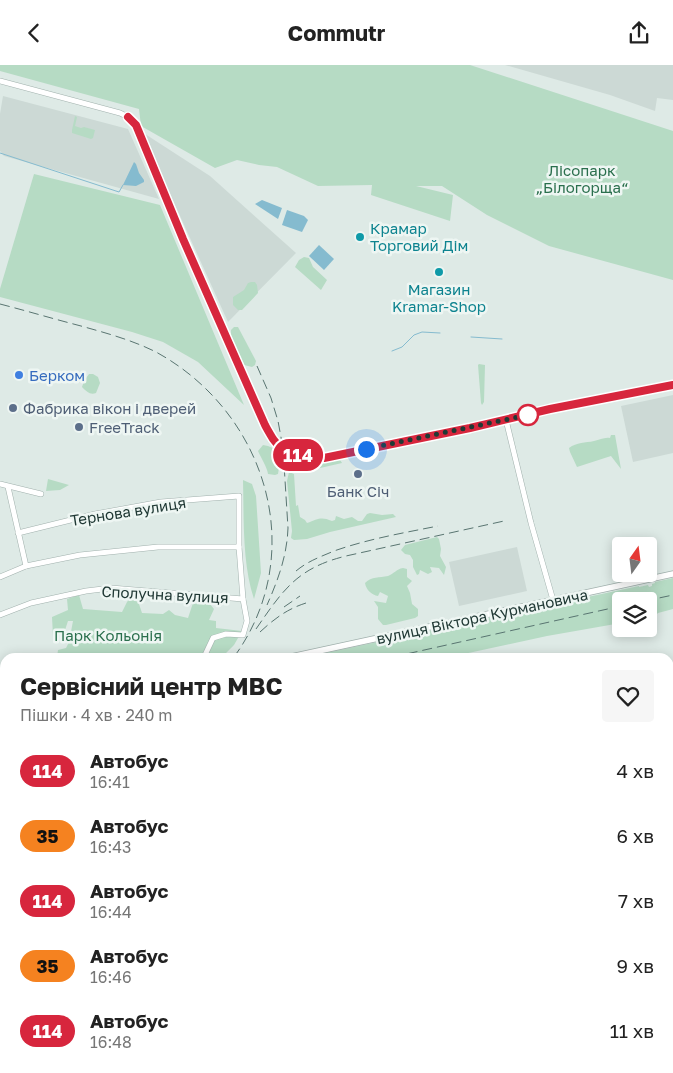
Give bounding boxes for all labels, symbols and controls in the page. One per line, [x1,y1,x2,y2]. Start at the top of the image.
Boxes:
icon: back [20,19,48,47]
text: Commutr [288,19,385,46]
icon: share [625,19,653,47]
park label: Лісопарк „Білогорща“ [536,161,628,196]
place label: Крамар Торговий Дім [370,219,468,254]
marker: Крамар Торговий Дім [354,231,366,243]
marker: Магазин Kramar-Shop [433,266,445,278]
place label: Магазин Kramar-Shop [392,280,486,315]
place label: Берком [29,366,85,384]
marker: Берком [13,369,25,381]
place label: Фабрика вікон і дверей [23,399,196,417]
marker: Фабрика вікон і дверей [7,402,19,414]
unlabelled marker [517,404,539,426]
place label: FreeTrack [89,418,160,436]
marker: FreeTrack [73,421,85,433]
your location [354,437,379,462]
line badge: 114 [269,439,327,471]
text: 114 [283,444,313,466]
marker: Банк Січ [352,468,364,480]
place label: Банк Січ [327,482,389,500]
street label: Тернова вулиця [69,493,187,529]
north arrow [612,537,658,583]
map controls [612,537,657,637]
street label: Сполучна вулиця [101,582,229,606]
street label: вулиця Віктора Курмановича [375,585,589,647]
button: layers [612,592,657,637]
park label: Парк Кольонія [54,626,162,644]
button: heart [602,670,654,722]
text: Сервісний центр МВС [20,671,282,700]
text: Пішки · 4 хв · 240 m [20,705,173,725]
text: Автобус [90,749,168,772]
text: 4 хв [616,759,654,782]
text: 114 [33,760,62,782]
text: 16:41 [90,772,130,792]
text: Автобус [90,814,168,837]
text: 6 хв [617,824,654,847]
text: 35 [37,825,58,847]
text: 16:43 [90,837,131,857]
text: Автобус [90,879,168,902]
text: 7 хв [618,889,654,912]
text: 114 [33,890,62,912]
text: 16:44 [90,902,132,922]
text: Автобус [90,944,168,967]
text: 9 хв [617,954,654,977]
text: 35 [37,955,58,977]
text: 16:46 [90,967,132,987]
text: Автобус [90,1009,168,1032]
text: 11 хв [610,1019,654,1042]
text: 114 [33,1020,62,1042]
text: 16:48 [90,1032,132,1052]

